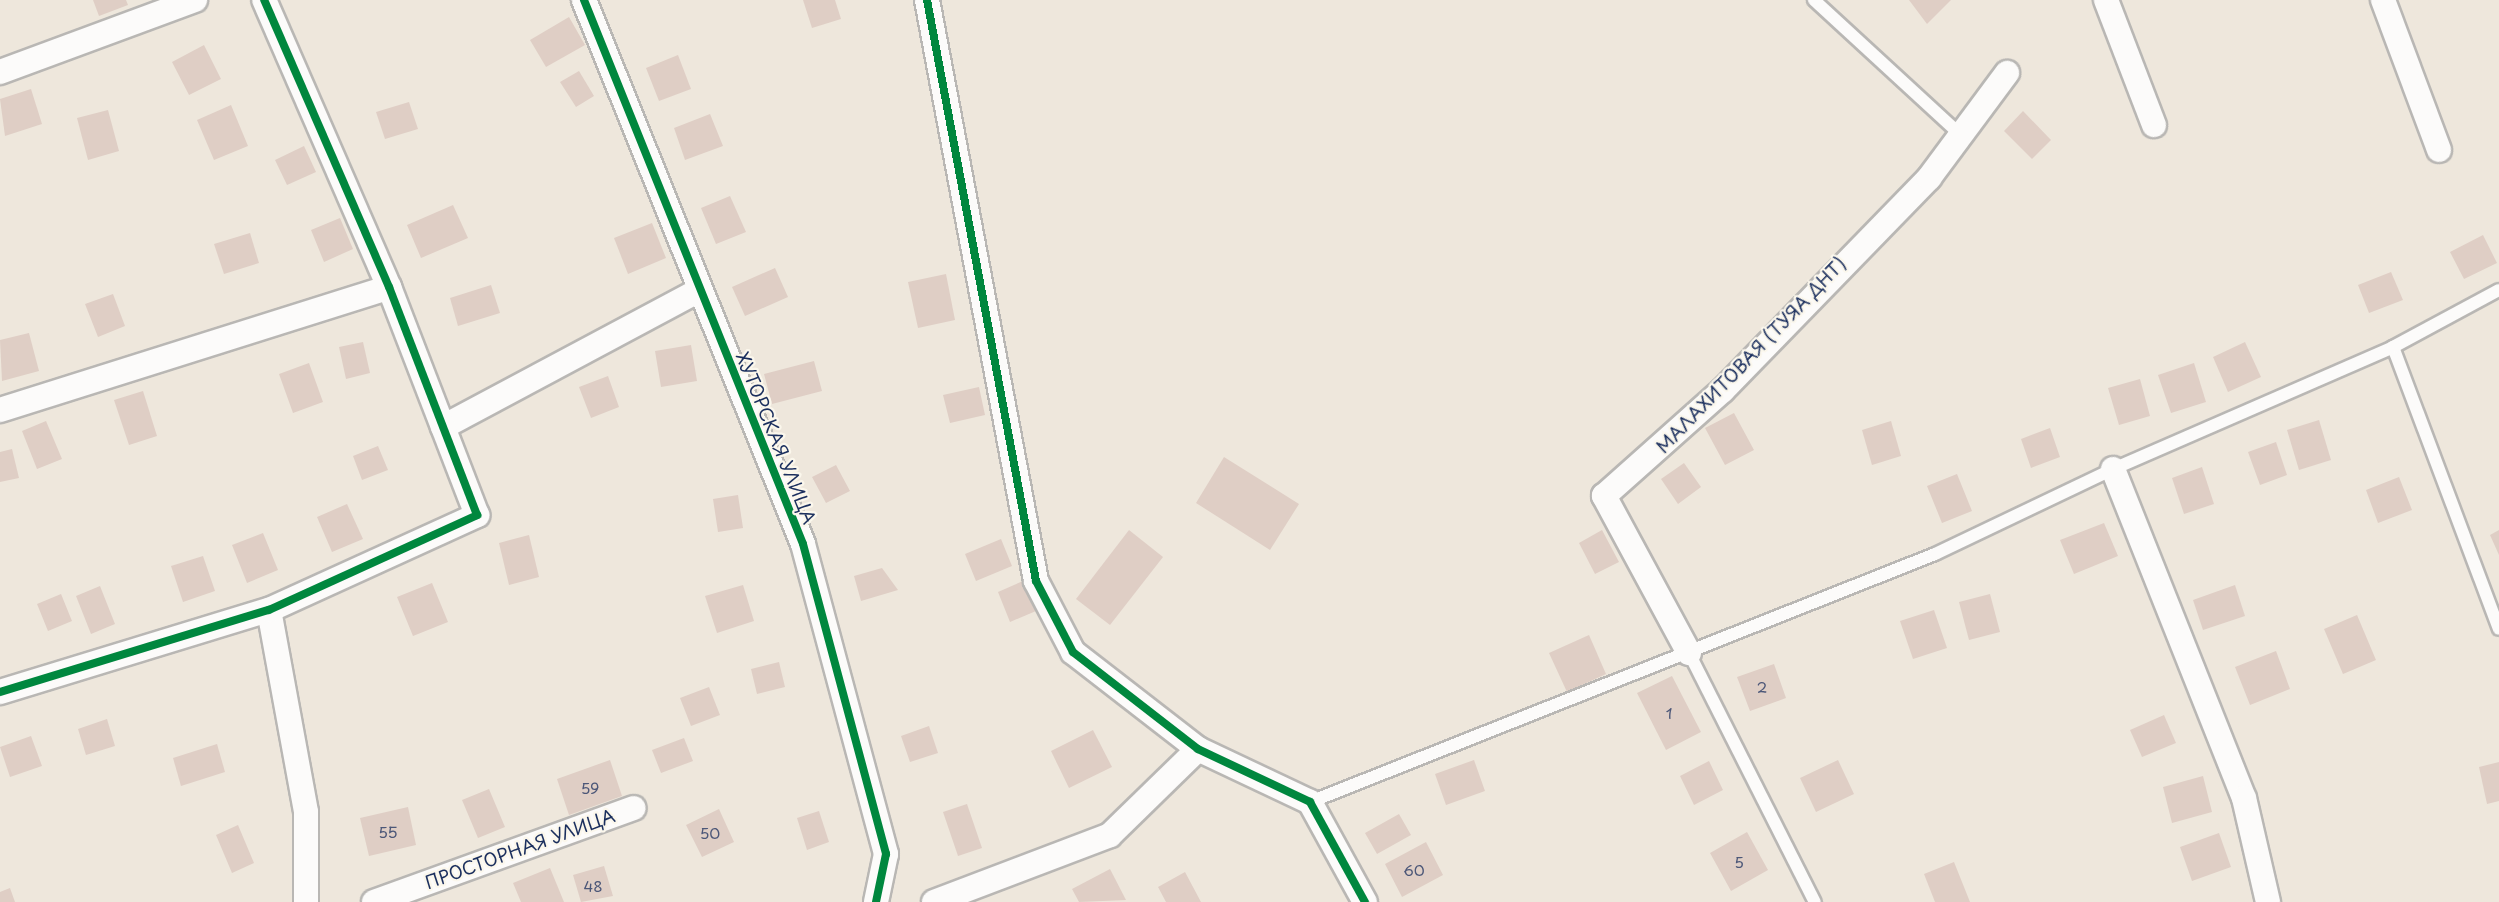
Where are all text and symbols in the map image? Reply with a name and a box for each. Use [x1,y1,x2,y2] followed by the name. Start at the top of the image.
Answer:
[1652,253,1850,457] street label: МАЛАХИТОВАЯ (ТУЯА ДНТ)
[732,349,820,527] street label: ХУТОРСКАЯ УЛИЦА
[1757,678,1767,696] house number: 2
[1666,704,1672,722] house number: 1
[581,779,599,797] house number: 59
[422,805,618,893] street label: ПРОСТОРНАЯ УЛИЦА
[378,823,398,841] house number: 55
[700,824,720,842] house number: 50
[1734,853,1744,871] house number: 5
[1403,861,1425,879] house number: 60
[583,877,603,895] house number: 48

